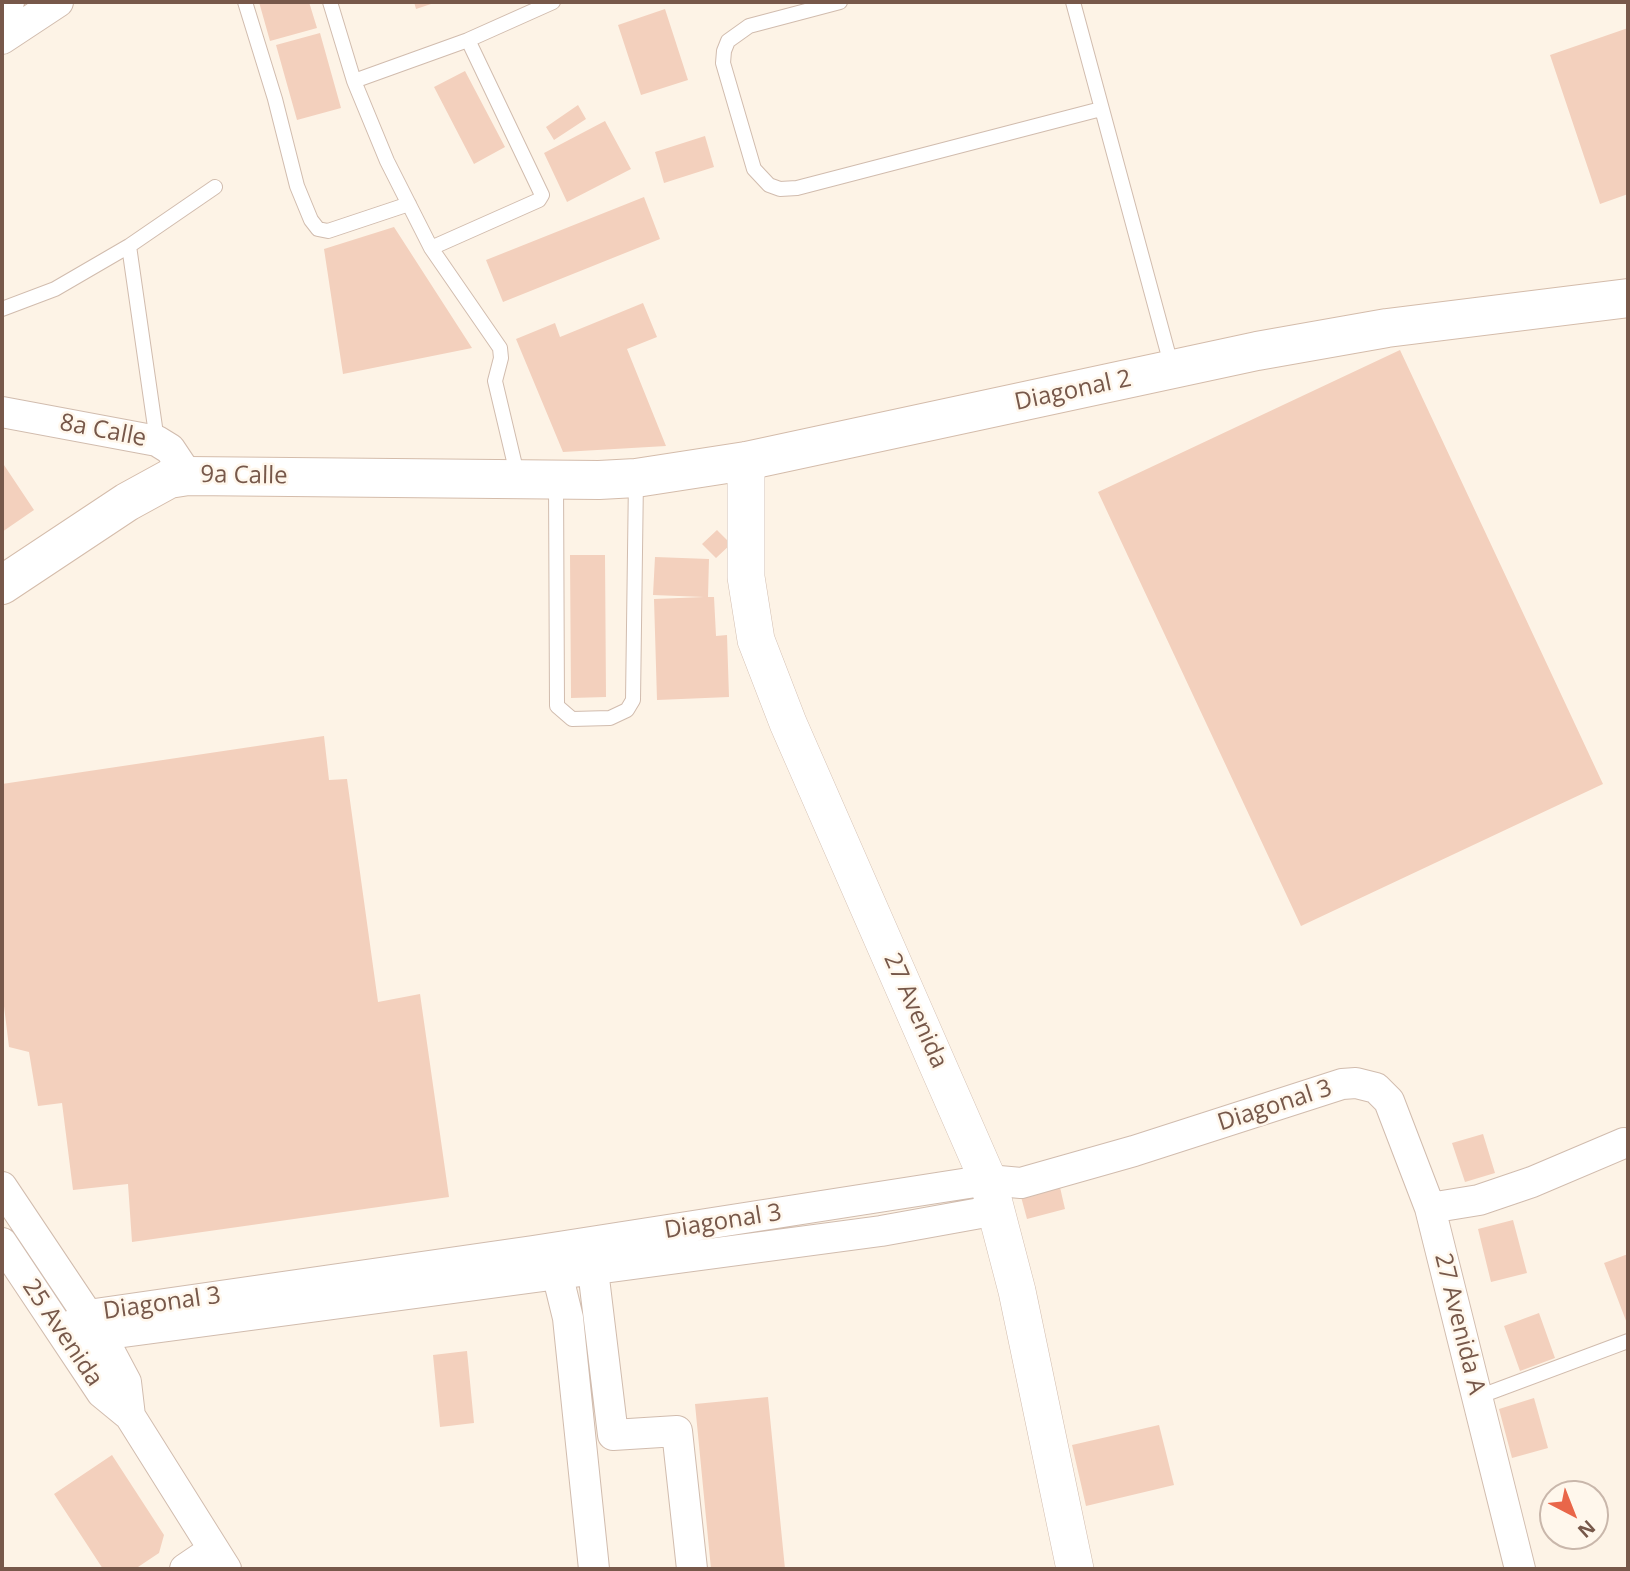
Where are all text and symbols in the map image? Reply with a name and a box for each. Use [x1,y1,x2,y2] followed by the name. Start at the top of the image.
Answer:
[1012,365,1134,417] street label: Diagonal 2
[57,409,149,453] street label: 8a Calle
[200,461,288,491] street label: 9a Calle
[877,949,953,1073] street label: 27 Avenida
[1214,1074,1336,1138] street label: Diagonal 3
[662,1199,784,1245] street label: Diagonal 3
[1428,1250,1490,1398] street label: 27 Avenida A
[16,1274,108,1392] street label: 25 Avenida
[101,1282,223,1326] street label: Diagonal 3
[1539,1480,1609,1550] north arrow
[1572,1514,1601,1544] text: N

